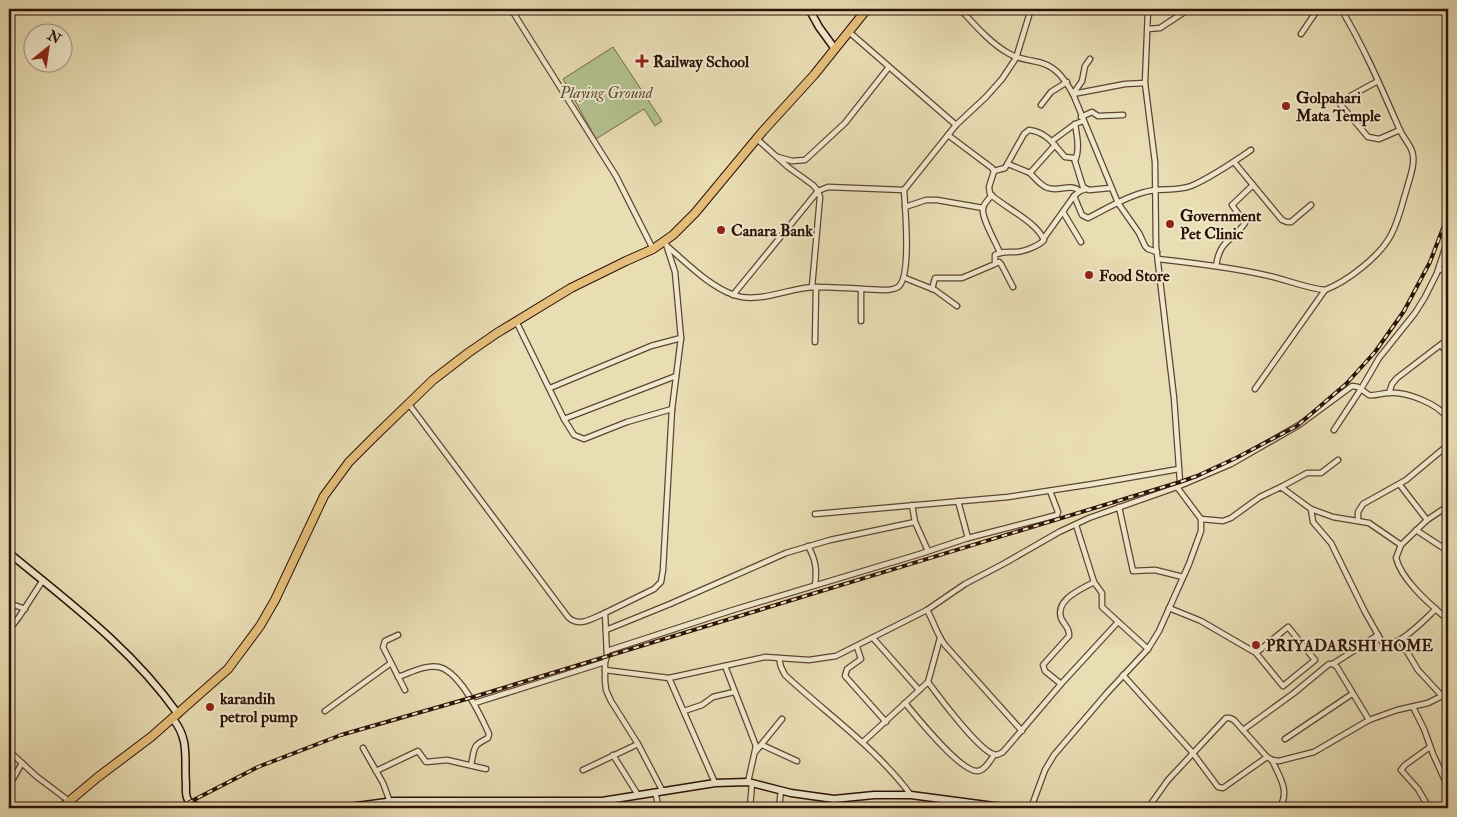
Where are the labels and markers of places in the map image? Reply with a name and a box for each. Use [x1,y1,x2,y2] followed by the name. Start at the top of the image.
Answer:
[653,52,750,73] place label: Railway School
[635,54,649,68] marker: Railway School
[1295,88,1381,127] place label: Golpahari Mata Temple
[1280,100,1292,112] marker: Golpahari Mata Temple
[1180,206,1262,244] place label: Government Pet Clinic
[1164,218,1176,230] marker: Government Pet Clinic
[731,221,813,241] place label: Canara Bank
[715,224,727,236] marker: Canara Bank
[1099,266,1170,286] place label: Food Store
[1083,269,1095,281] marker: Food Store
[1266,636,1434,656] place label: PRIYADARSHI HOME
[1250,639,1262,651] marker: PRIYADARSHI HOME
[219,689,298,728] place label: karandih petrol pump
[204,701,216,713] marker: karandih petrol pump

